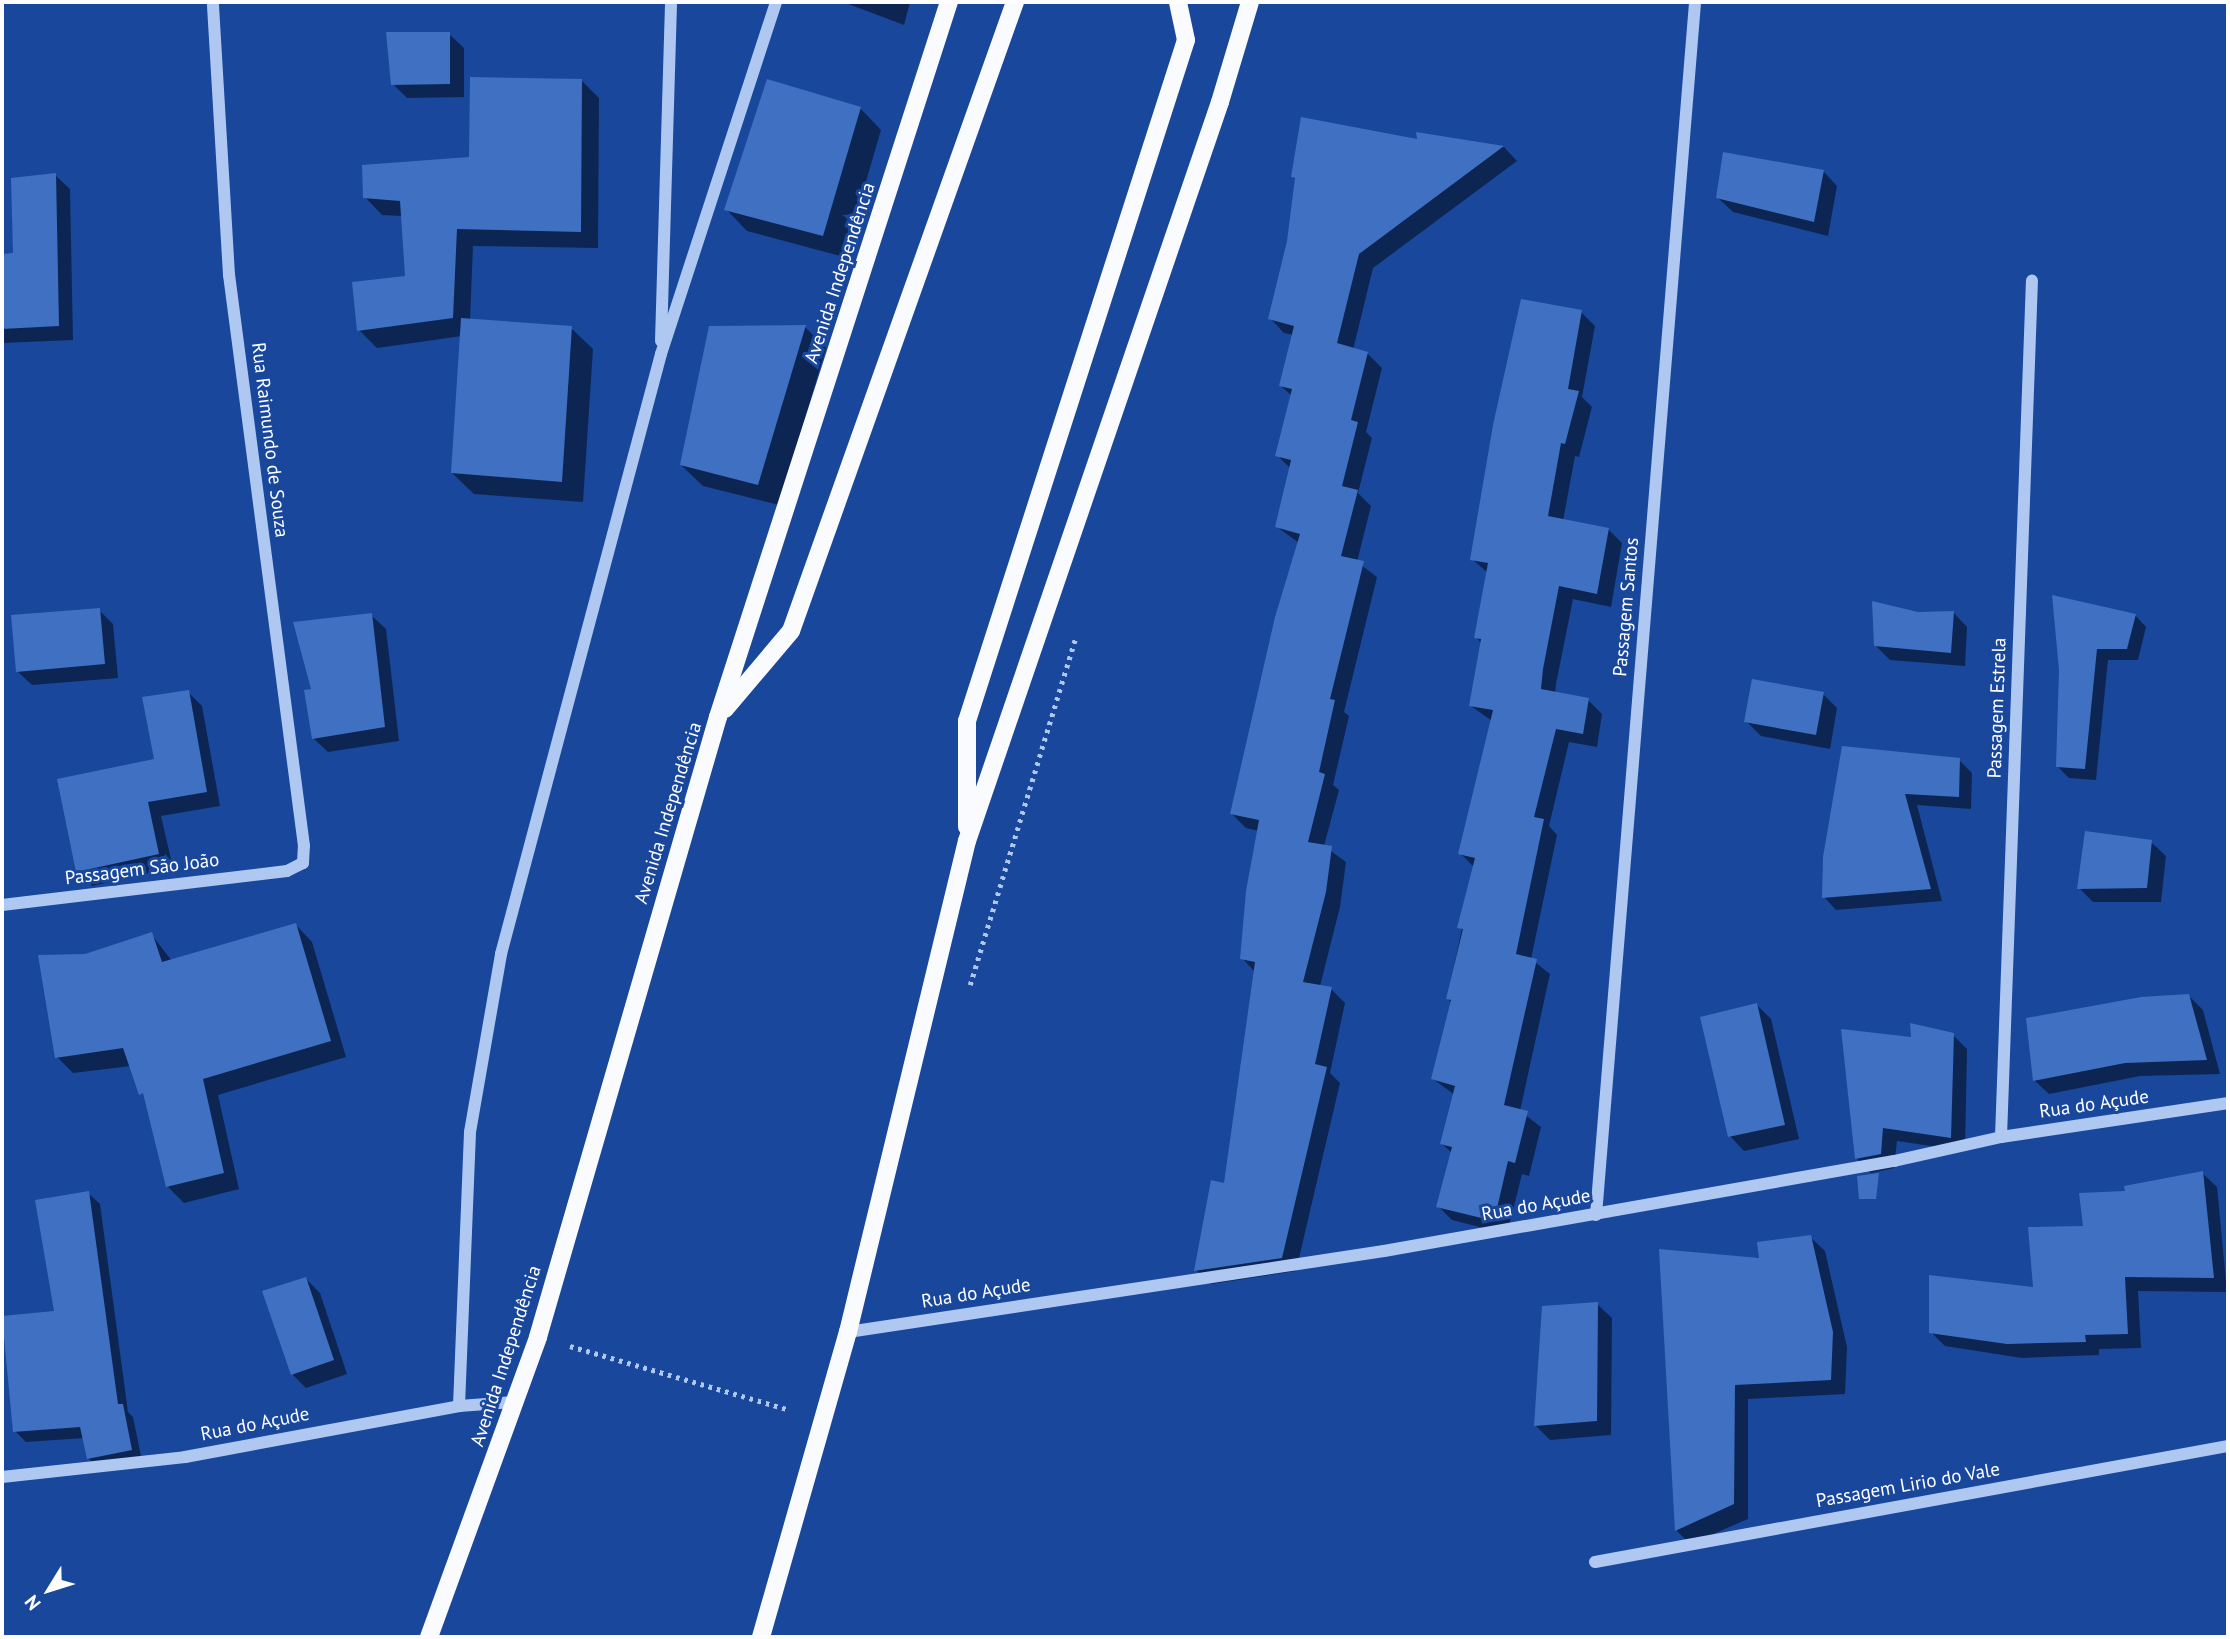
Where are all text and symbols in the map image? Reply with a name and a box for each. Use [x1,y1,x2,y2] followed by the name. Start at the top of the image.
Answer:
[800,180,880,366] street label: Avenida Independência
[247,341,293,539] street label: Rua Raimundo de Souza
[1609,537,1643,677] street label: Passagem Santos
[1983,637,2011,779] street label: Passagem Estrela
[630,719,706,907] street label: Avenida Independência
[64,848,220,890] street label: Passagem São João
[2038,1085,2150,1123] street label: Rua do Açude
[1479,1184,1593,1226] street label: Rua do Açude
[466,1263,546,1449] street label: Avenida Independência
[919,1273,1033,1313] street label: Rua do Açude
[198,1402,312,1446] street label: Rua do Açude
[1814,1458,2002,1512] street label: Passagem Lirio do Vale
[14,1555,84,1625] north arrow
[19,1591,46,1615] text: N

